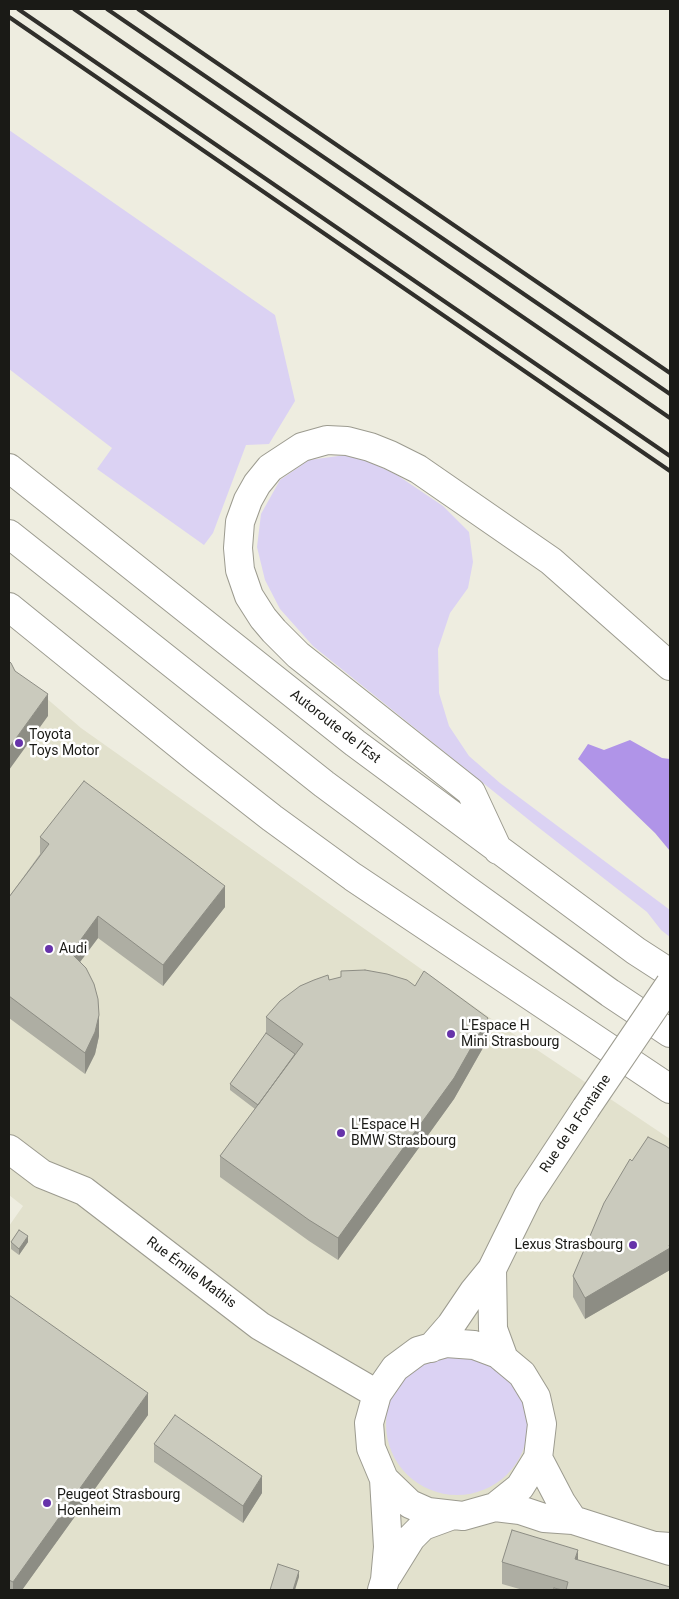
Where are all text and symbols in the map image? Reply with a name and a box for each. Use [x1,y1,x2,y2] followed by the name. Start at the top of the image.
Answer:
[287,687,383,767] street label: Autoroute de l’Est
[29,727,99,760] place label: Toyota Toys Motor
[13,737,25,749] marker: Toyota Toys Motor
[59,941,87,957] place label: Audi
[43,943,55,955] marker: Audi
[461,1018,559,1050] place label: L'Espace H Mini Strasbourg
[445,1028,457,1040] marker: L'Espace H Mini Strasbourg
[537,1072,615,1176] street label: Rue de la Fontaine
[351,1117,456,1150] place label: L'Espace H BMW Strasbourg
[335,1127,347,1139] marker: L'Espace H BMW Strasbourg
[143,1234,239,1312] street label: Rue Émile Mathis
[514,1237,623,1253] place label: Lexus Strasbourg
[627,1239,639,1251] marker: Lexus Strasbourg
[57,1487,180,1520] place label: Peugeot Strasbourg Hoenheim
[41,1497,53,1509] marker: Peugeot Strasbourg Hoenheim

